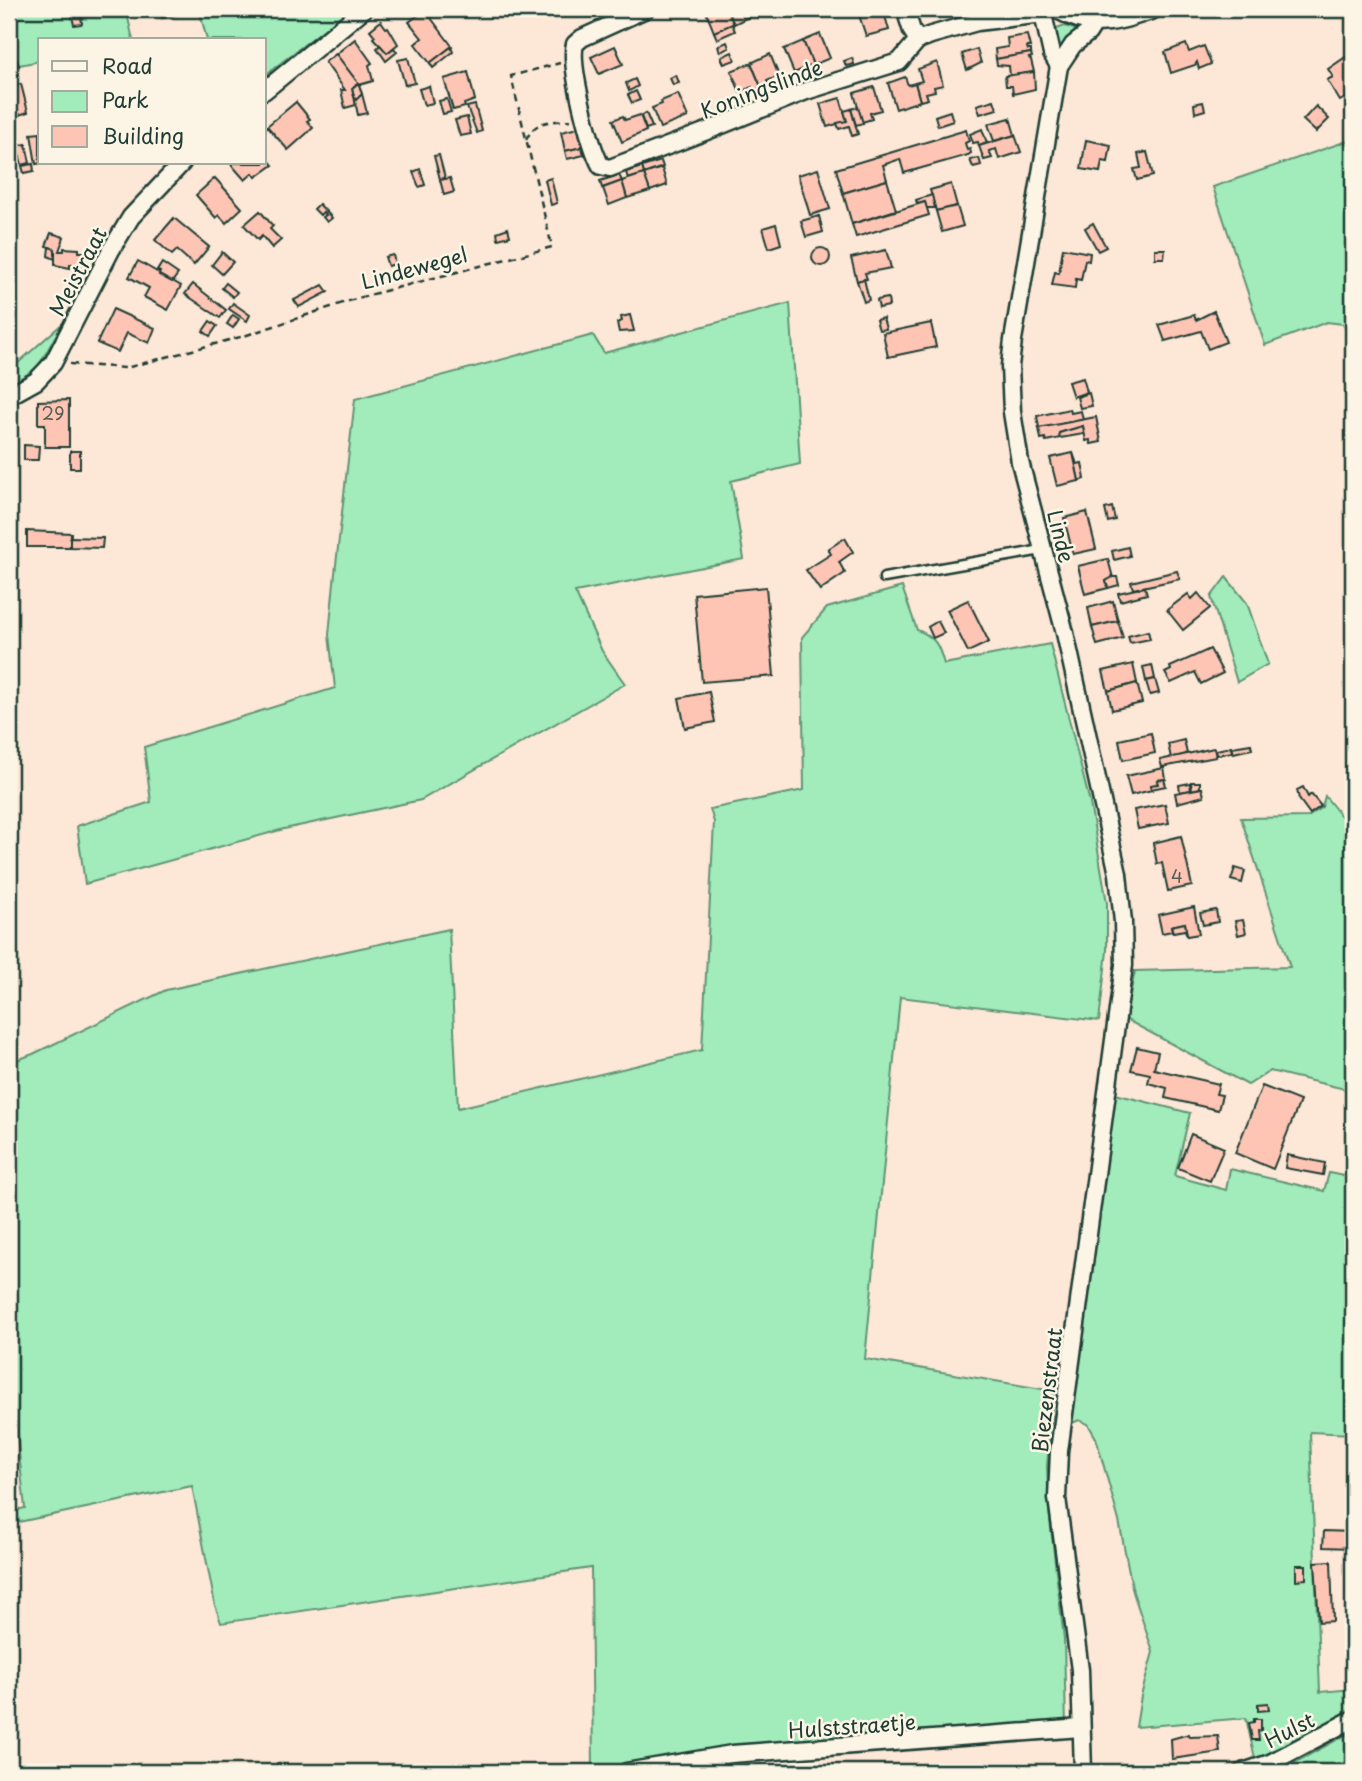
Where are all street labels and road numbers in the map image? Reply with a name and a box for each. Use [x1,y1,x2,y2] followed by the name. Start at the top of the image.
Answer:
[695,50,827,126] street label: Koningslinde
[40,220,114,322] street label: Meistraat
[357,237,471,297] street label: Lindewegel
[1040,506,1084,566] street label: Linde
[1022,1326,1070,1454] street label: Biezenstraat
[1258,1703,1320,1755] street label: Hulst
[787,1705,917,1745] street label: Hulststraetje

